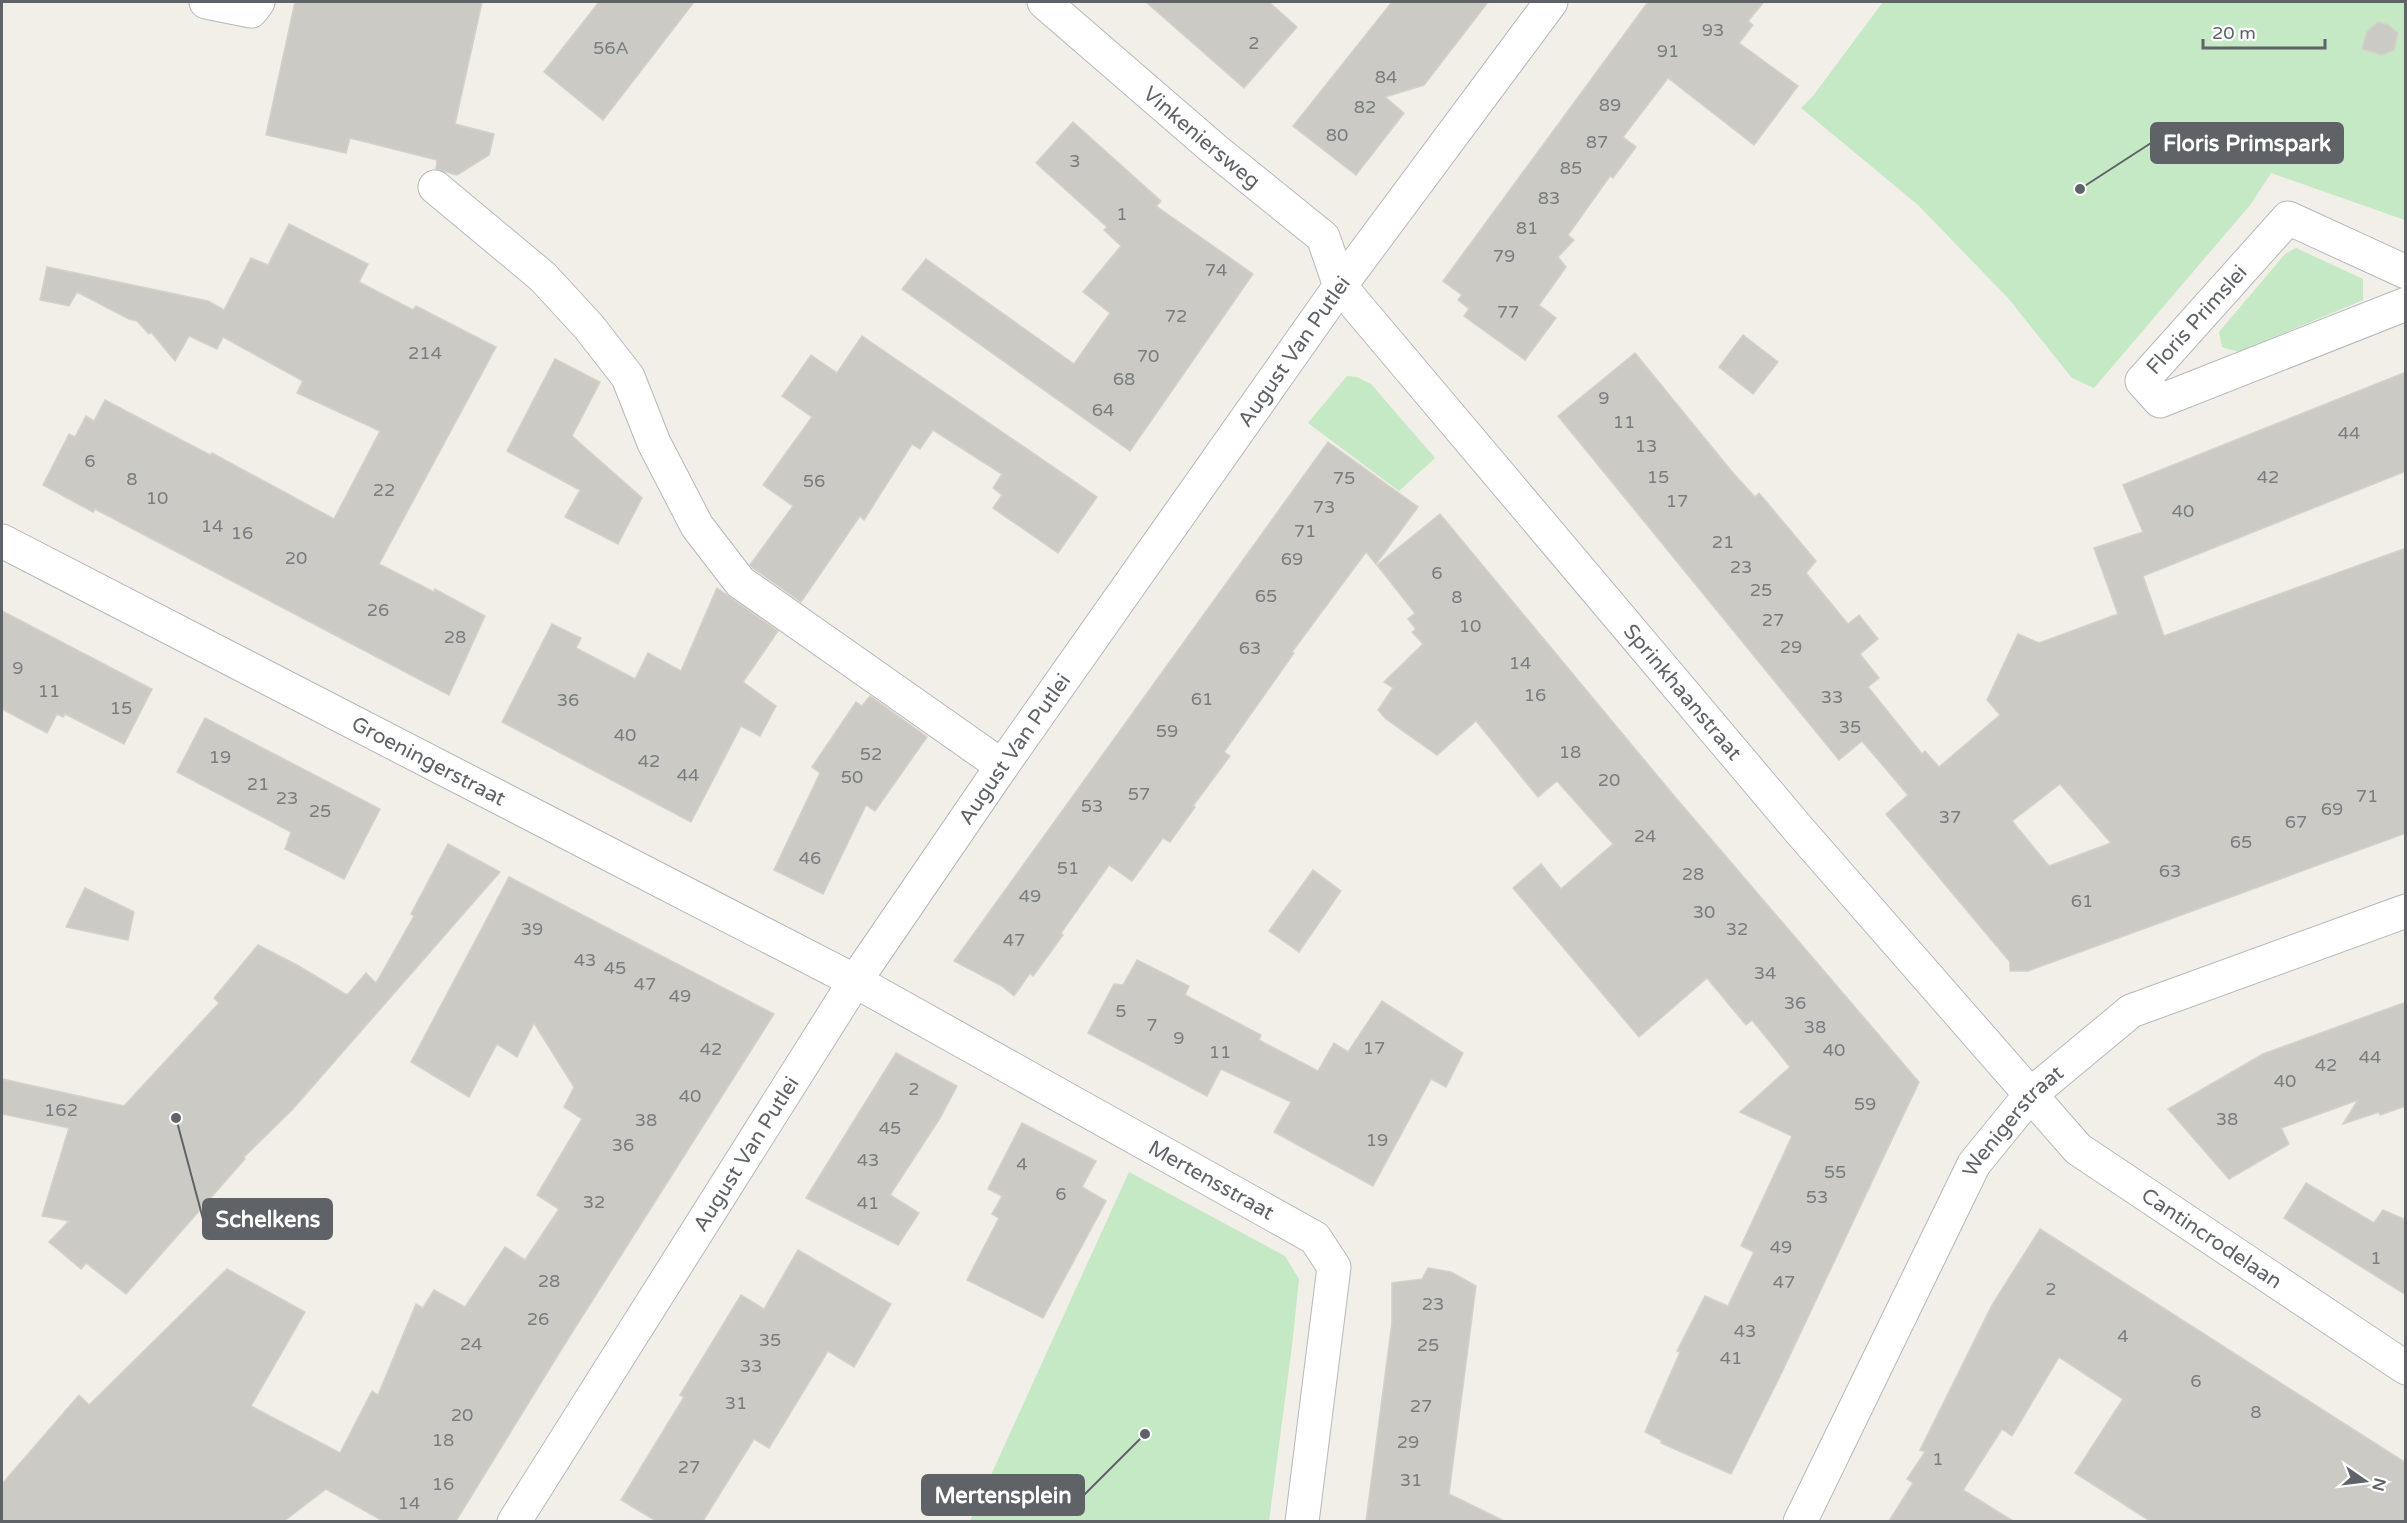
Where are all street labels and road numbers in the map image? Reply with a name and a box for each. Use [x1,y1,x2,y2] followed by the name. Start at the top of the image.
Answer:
[1138,81,1265,194] street label: Vinkeniersweg
[2141,260,2253,380] street label: Floris Primslei
[1232,271,1356,432] street label: August Van Putlei
[1618,619,1747,765] street label: Sprinkhaanstraat
[953,669,1076,829] street label: August Van Putlei
[347,711,510,811] street label: Groeningerstraat
[1957,1060,2068,1181] street label: Wenigerstraat
[688,1072,804,1236] street label: August Van Putlei
[1144,1135,1279,1225] street label: Mertensstraat
[2137,1182,2287,1294] street label: Cantincrodelaan

